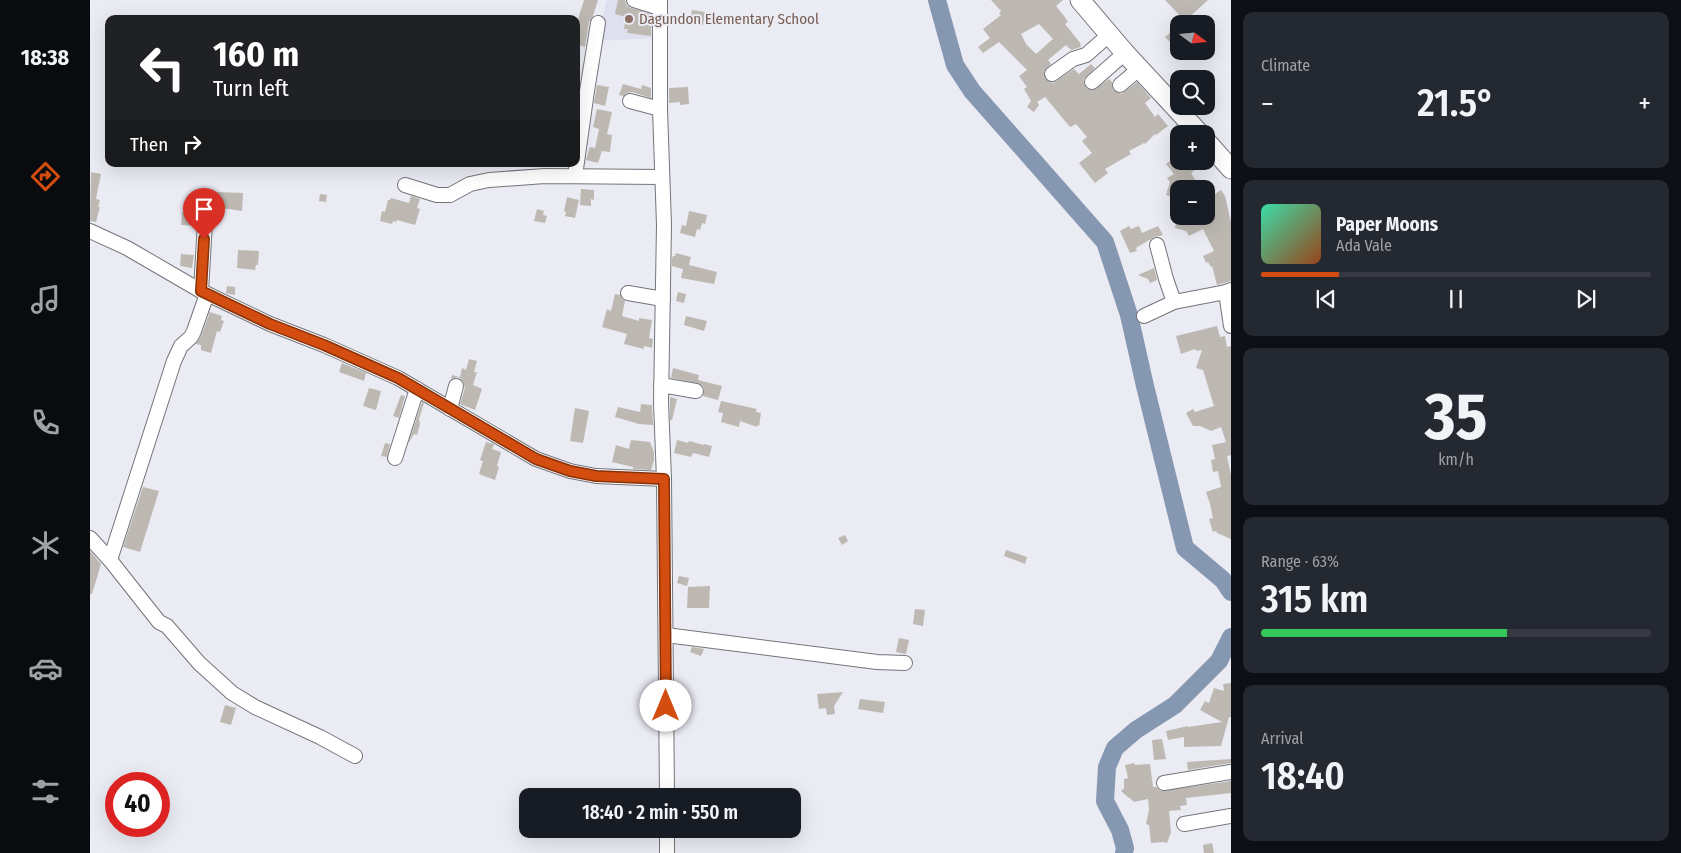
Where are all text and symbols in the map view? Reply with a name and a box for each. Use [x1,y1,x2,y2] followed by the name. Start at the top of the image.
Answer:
[639,10,819,28] place label: Dagundon Elementary School
[623,13,635,25] marker: Dagundon Elementary School
[1170,15,1215,60] north arrow
[1170,15,1215,225] map controls
[213,33,299,75] text: 160 m
[130,35,195,100] icon: left
[21,44,69,71] text: 18:38
[1261,56,1310,75] text: Climate
[1170,70,1215,115] button: search
[213,75,289,102] text: Turn left
[1417,80,1495,126] text: 21.5°
[1261,87,1274,120] text: −
[1638,87,1651,120] text: +
[1170,125,1215,170] button: +
[178,130,206,158] icon: right
[130,133,168,156] text: Then
[28,159,63,194] icon: directions
[1170,180,1215,225] button: −
[183,188,225,239] pin
[190,195,218,223] icon: arrive
[1336,213,1438,236] text: Paper Moons
[1336,236,1392,255] text: Ada Vale
[28,282,63,317] icon: music
[1312,285,1340,313] icon: previous
[1442,285,1470,313] icon: pause
[1572,285,1600,313] icon: next
[1425,378,1487,456] text: 35
[28,405,63,440] icon: phone
[1438,450,1474,469] text: km/h
[28,528,63,563] icon: climate
[1261,552,1339,571] text: Range · 63%
[1261,576,1368,622] text: 315 km
[28,651,63,686] icon: car
[639,679,691,731] position arrow
[1261,729,1303,748] text: Arrival
[1261,753,1345,799] text: 18:40
[105,772,170,837] speed limit sign: 40
[28,774,63,809] icon: filters
[582,801,738,824] text: 18:40 · 2 min · 550 m

